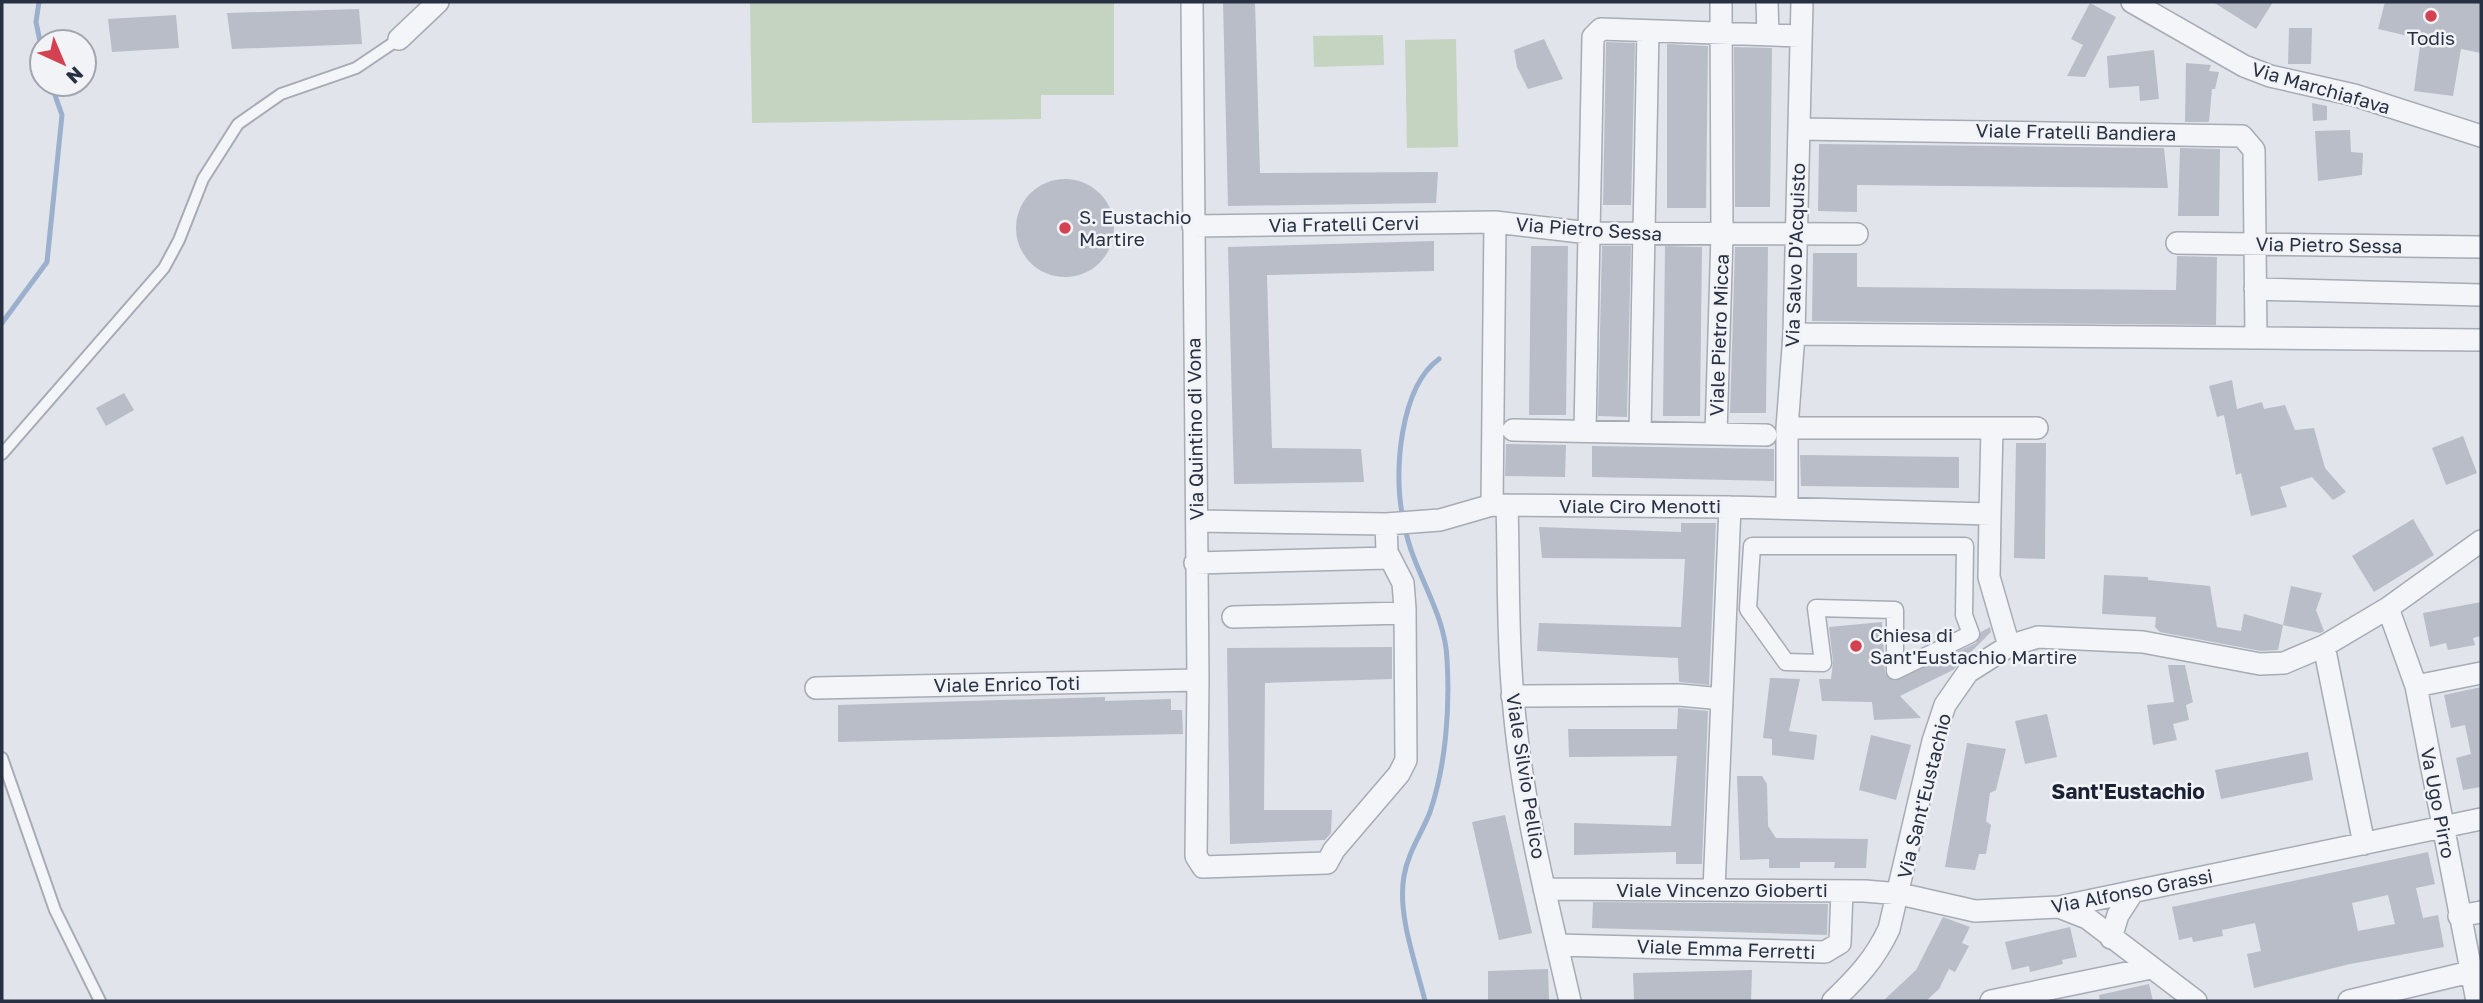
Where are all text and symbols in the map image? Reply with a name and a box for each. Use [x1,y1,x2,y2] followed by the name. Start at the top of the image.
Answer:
[2423,8,2439,24] marker: Todis
[2407,26,2455,49] place label: Todis
[28,28,98,98] north arrow
[2249,57,2393,118] street label: Via Marchiafava
[62,62,88,89] text: N
[1975,118,2177,145] street label: Viale Fratelli Bandiera
[1780,162,1809,348] street label: Via Salvo D'Acquisto
[1079,205,1191,250] place label: S. Eustachio Martire
[1268,211,1420,236] street label: Via Fratelli Cervi
[1515,212,1663,245] street label: Via Pietro Sessa
[1057,220,1073,236] marker: S. Eustachio Martire
[2255,232,2403,257] street label: Via Pietro Sessa
[1704,253,1733,417] street label: Viale Pietro Micca
[1181,337,1208,521] street label: Via Quintino di Vona
[1559,494,1721,517] street label: Viale Ciro Menotti
[1870,623,2077,668] place label: Chiesa di Sant'Eustachio Martire
[1848,638,1864,654] marker: Chiesa di Sant'Eustachio Martire
[933,671,1081,696] street label: Viale Enrico Toti
[1502,691,1551,860] street label: Viale Silvio Pellico
[1892,711,1955,881] street label: Via Sant'Eustachio
[2416,746,2460,860] street label: Va Ugo Pirro
[2051,778,2205,804] district label: Sant'Eustachio
[2049,864,2215,917] street label: Via Alfonso Grassi
[1616,878,1828,901] street label: Viale Vincenzo Gioberti
[1636,934,1816,963] street label: Viale Emma Ferretti

